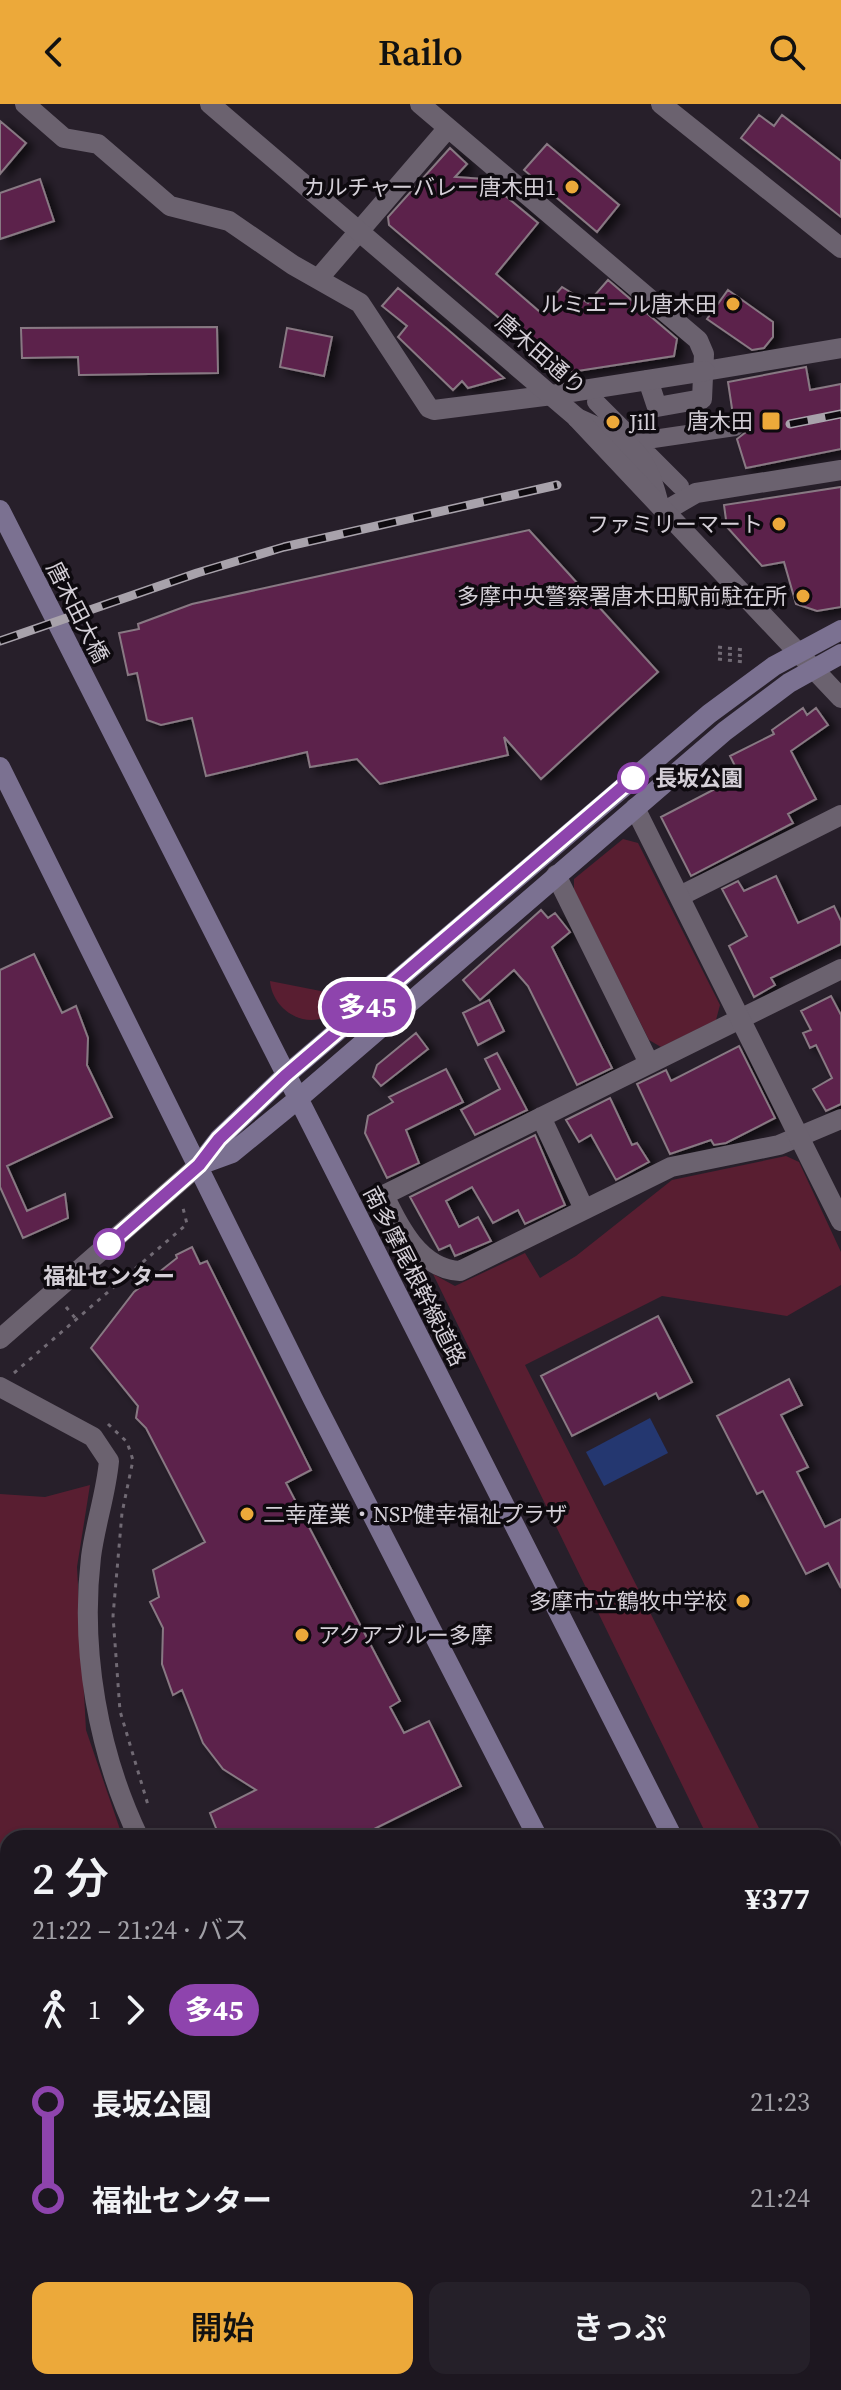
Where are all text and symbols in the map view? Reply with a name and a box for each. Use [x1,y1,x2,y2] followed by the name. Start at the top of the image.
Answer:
[378,28,463,77] text: Railo
[32,30,76,74] icon: back
[765,30,809,74] icon: search
[303,172,556,202] place label: カルチャーバレー唐木田1
[563,178,581,196] marker: カルチャーバレー唐木田1
[541,289,717,319] place label: ルミエール唐木田
[724,295,742,313] marker: ルミエール唐木田
[490,307,592,401] street label: 唐木田通り
[687,406,753,436] place label: 唐木田
[628,407,657,437] place label: Jill
[760,410,782,432] marker: 唐木田
[604,413,622,431] marker: Jill
[587,509,763,539] place label: ファミリーマート
[770,515,788,533] marker: ファミリーマート
[40,556,116,668] street label: 唐木田大橋
[457,581,787,611] place label: 多摩中央警察署唐木田駅前駐在所
[794,587,812,605] marker: 多摩中央警察署唐木田駅前駐在所
[618,763,648,793] marker: 長坂公園
[655,763,743,793] place label: 長坂公園
[321,981,413,1033] line badge: 多45
[338,988,396,1026] text: 多45
[357,1181,473,1371] street label: 南多摩尾根幹線道路
[94,1229,124,1259] marker: 福祉センター
[43,1261,175,1291] place label: 福祉センター
[263,1499,567,1529] place label: 二幸産業・NSP健幸福祉プラザ
[238,1505,256,1523] marker: 二幸産業・NSP健幸福祉プラザ
[529,1586,727,1616] place label: 多摩市立鶴牧中学校
[734,1592,752,1610] marker: 多摩市立鶴牧中学校
[318,1620,493,1650] place label: アクアブルー多摩
[293,1626,311,1644] marker: アクアブルー多摩
[32,1848,109,1909] text: 2 分
[745,1878,810,1919] text: ¥377
[32,1912,249,1948] text: 21:22 – 21:24 · バス
[32,1988,76,2032] icon: walk
[113,1988,157,2032] icon: forward
[185,1991,243,2029] text: 多45
[88,1992,101,2028] text: 1
[92,2084,212,2125] text: 長坂公園
[750,2084,810,2120] text: 21:23
[92,2180,272,2221] text: 福祉センター
[750,2180,810,2216] text: 21:24
[32,2282,413,2374] button: 開始
[429,2282,810,2374] button: きっぷ

